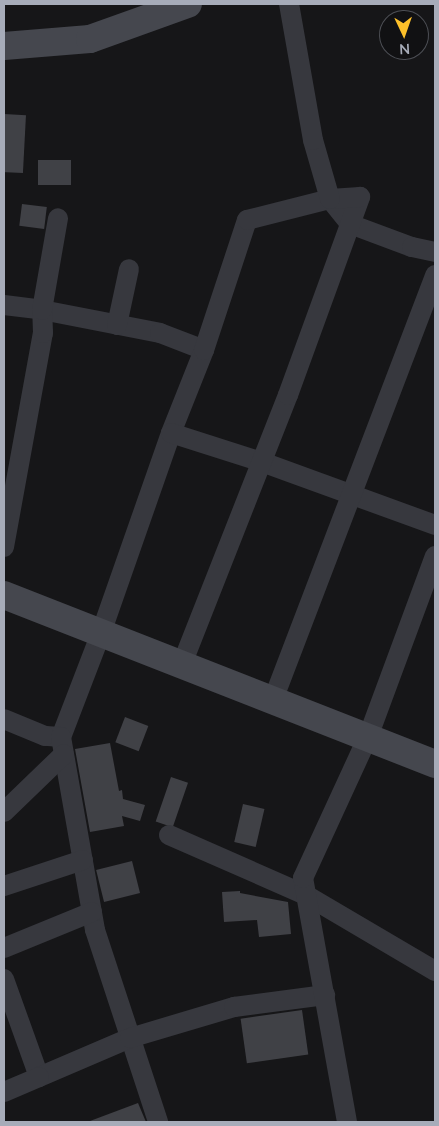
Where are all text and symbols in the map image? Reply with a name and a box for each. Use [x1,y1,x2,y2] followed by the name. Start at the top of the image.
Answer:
[379,10,429,60] north arrow
[399,41,411,58] text: N

